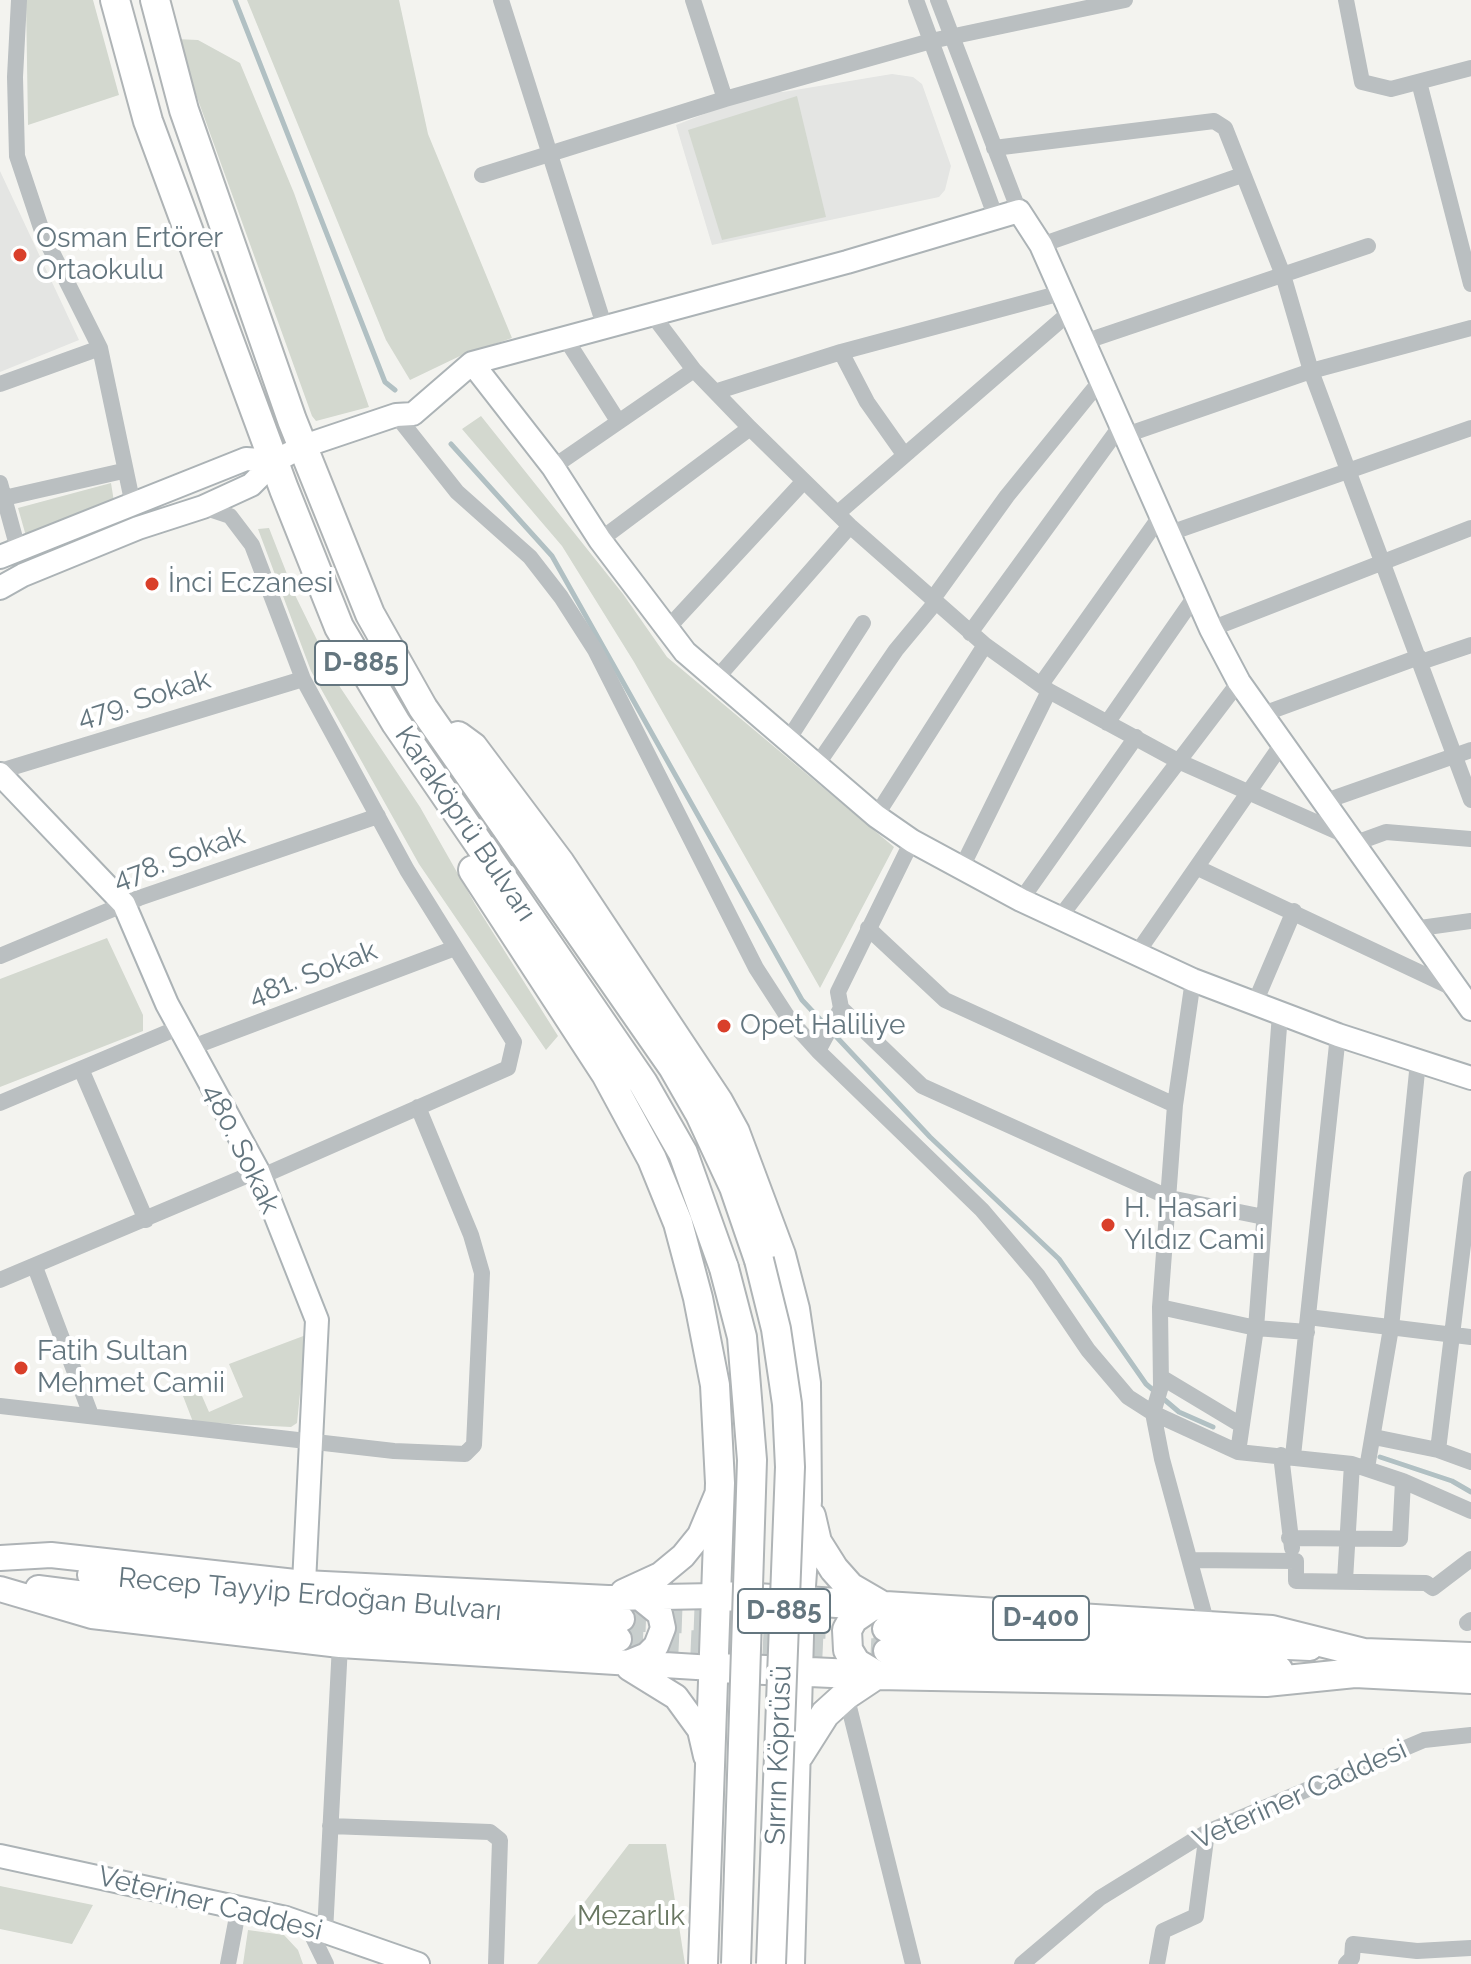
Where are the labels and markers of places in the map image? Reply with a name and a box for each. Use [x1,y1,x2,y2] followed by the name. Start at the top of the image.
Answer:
[36,222,223,288] place label: Osman Ertörer Ortaokulu
[11,246,29,264] marker: Osman Ertörer Ortaokulu
[168,567,333,601] place label: İnci Eczanesi
[143,575,161,593] marker: İnci Eczanesi
[740,1009,905,1043] place label: Opet Haliliye
[715,1017,733,1035] marker: Opet Haliliye
[1124,1192,1265,1258] place label: H. Hasari Yıldız Cami
[1099,1216,1117,1234] marker: H. Hasari Yıldız Cami
[37,1335,225,1401] place label: Fatih Sultan Mehmet Camii
[12,1359,30,1377] marker: Fatih Sultan Mehmet Camii

